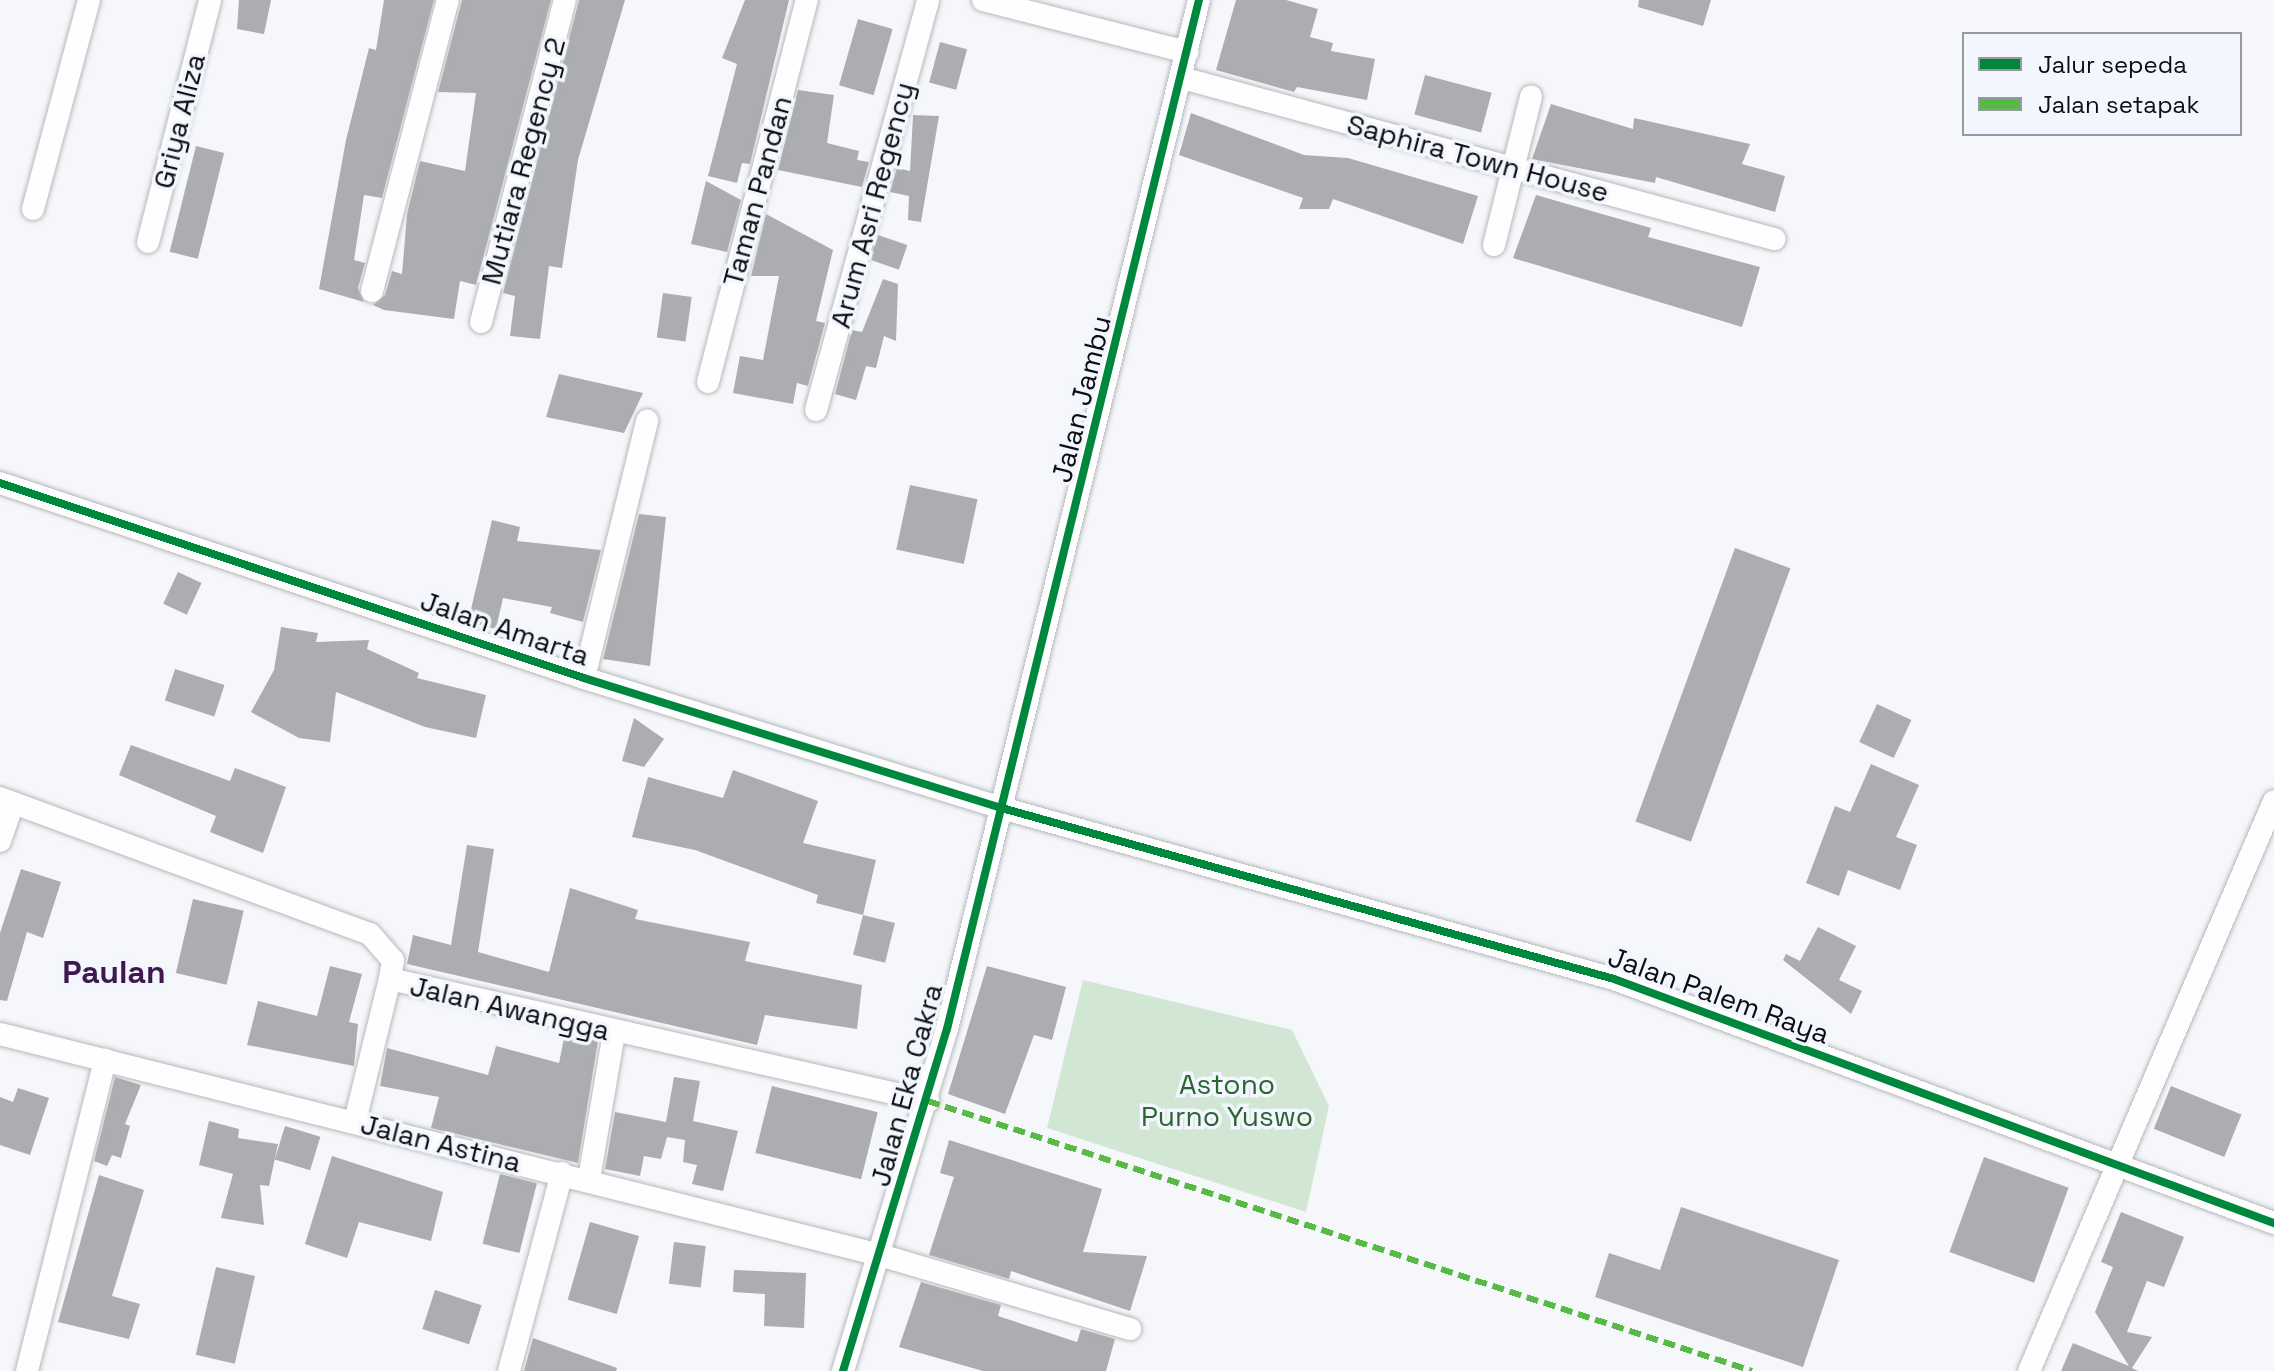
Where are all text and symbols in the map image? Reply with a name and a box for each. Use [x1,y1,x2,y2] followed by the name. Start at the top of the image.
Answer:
[1962,32,2242,136] legend
[474,34,572,288] street label: Mutiara Regency 2
[2038,49,2187,80] text: Jalur sepeda
[146,50,212,192] street label: Griya Aliza
[823,78,921,332] street label: Arum Asri Regency
[2038,89,2199,120] text: Jalan setapak
[715,92,799,290] street label: Taman Pandan
[1343,107,1613,209] street label: Saphira Town House
[1044,312,1118,486] street label: Jalan Jambu
[416,583,594,673] street label: Jalan Amarta
[1604,939,1834,1051] street label: Jalan Palem Raya
[62,953,166,991] district label: Paulan
[407,969,613,1047] street label: Jalan Awangga
[863,980,949,1190] street label: Jalan Eka Cakra
[1141,1067,1313,1133] park label: Astono Purno Yuswo
[357,1107,525,1179] street label: Jalan Astina

